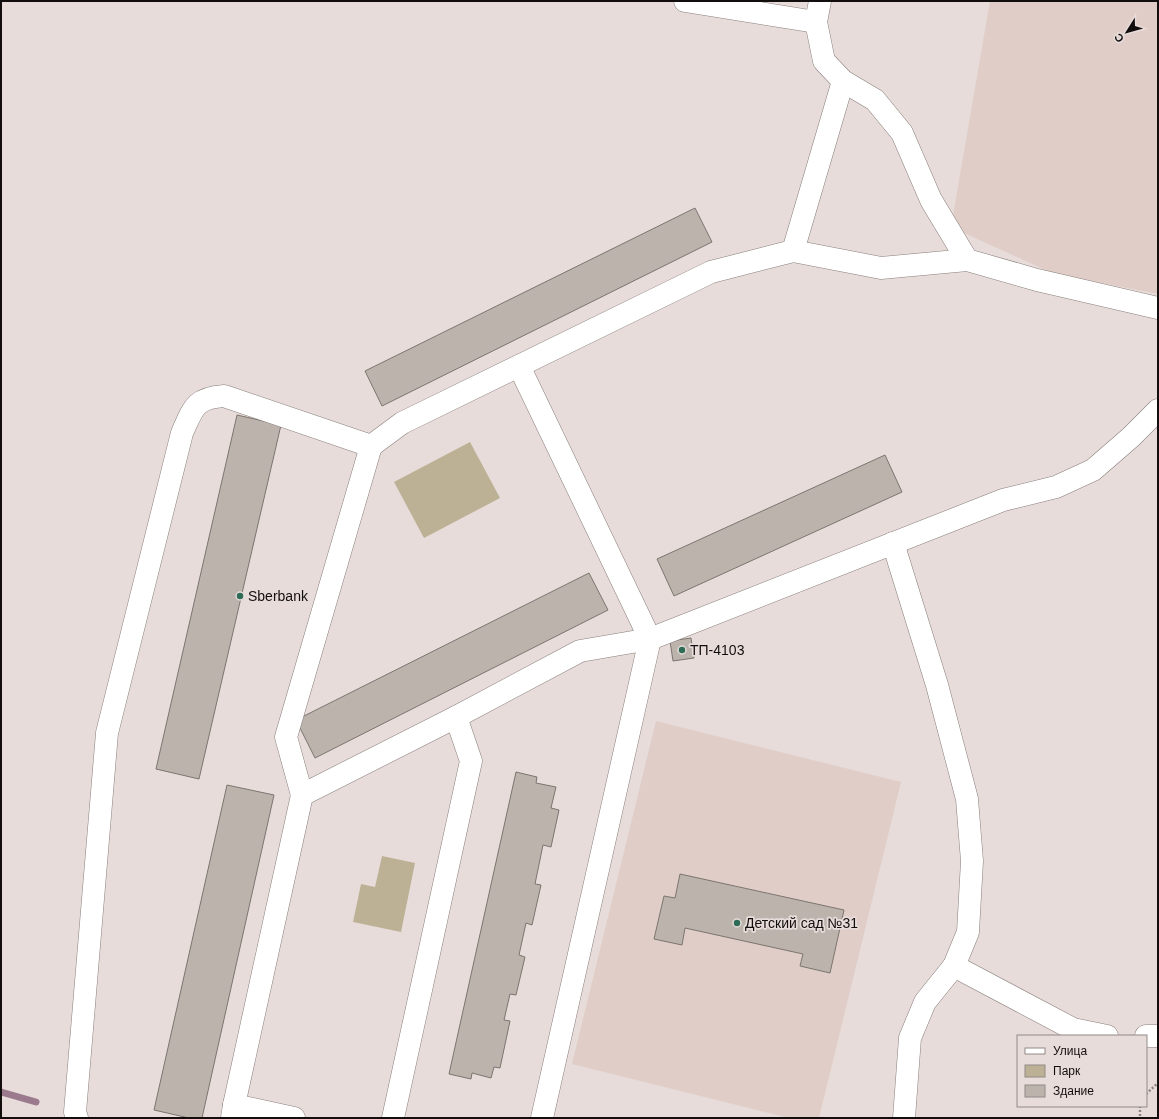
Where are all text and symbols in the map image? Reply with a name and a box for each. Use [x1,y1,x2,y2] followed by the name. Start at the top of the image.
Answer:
[1107,12,1147,52] north arrow
[1112,31,1126,45] text: С
[248,588,309,604] place label: Sberbank
[235,591,245,601] marker: Sberbank
[690,642,745,658] place label: ТП-4103
[677,645,687,655] marker: ТП-4103
[745,915,858,931] place label: Детский сад №31
[732,918,742,928] marker: Детский сад №31
[1017,1035,1147,1107] legend
[1053,1044,1087,1058] text: Улица
[1053,1064,1081,1078] text: Парк
[1053,1084,1094,1098] text: Здание

